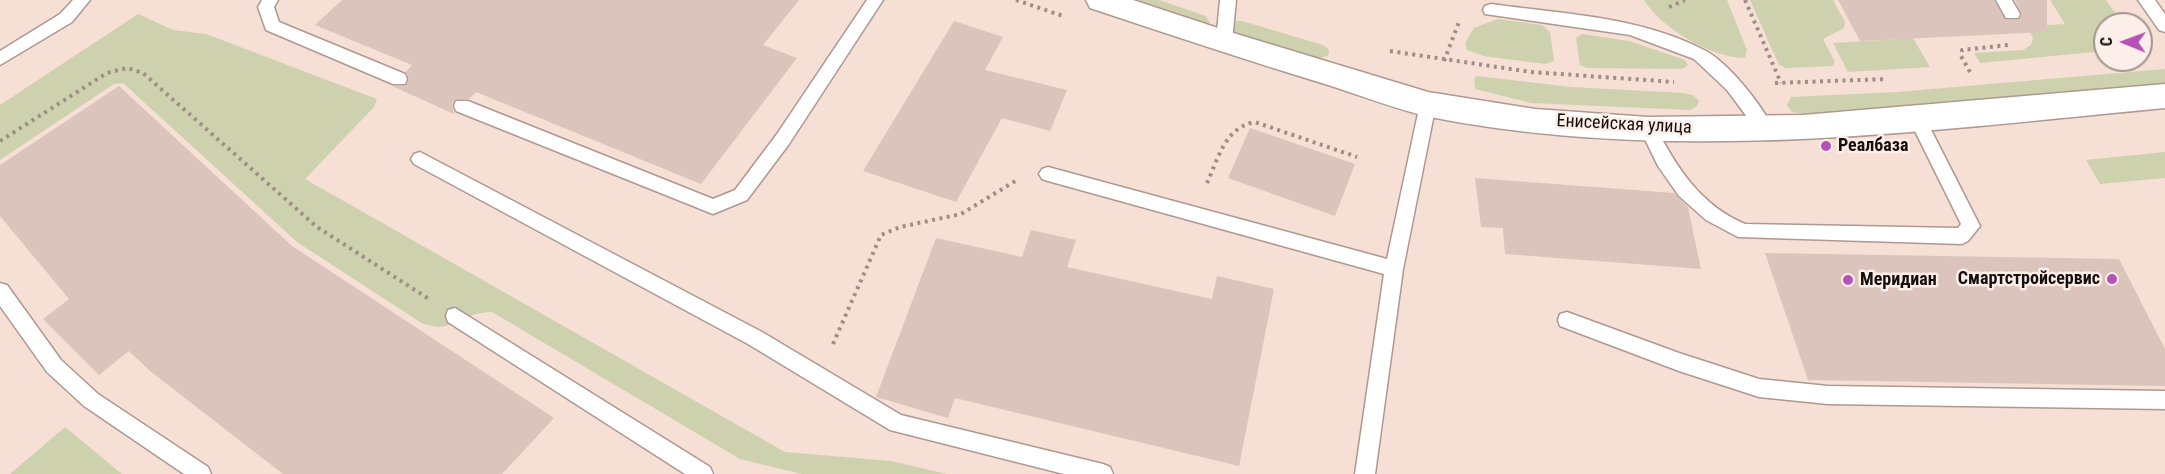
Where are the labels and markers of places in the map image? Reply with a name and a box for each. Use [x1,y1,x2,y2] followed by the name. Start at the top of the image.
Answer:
[1838,135,1908,157] place label: Реалбаза
[1819,139,1833,153] marker: Реалбаза
[1958,268,2100,290] place label: Смартстройсервис
[1860,269,1937,291] place label: Меридиан
[2105,272,2119,286] marker: Смартстройсервис
[1841,273,1855,287] marker: Меридиан

